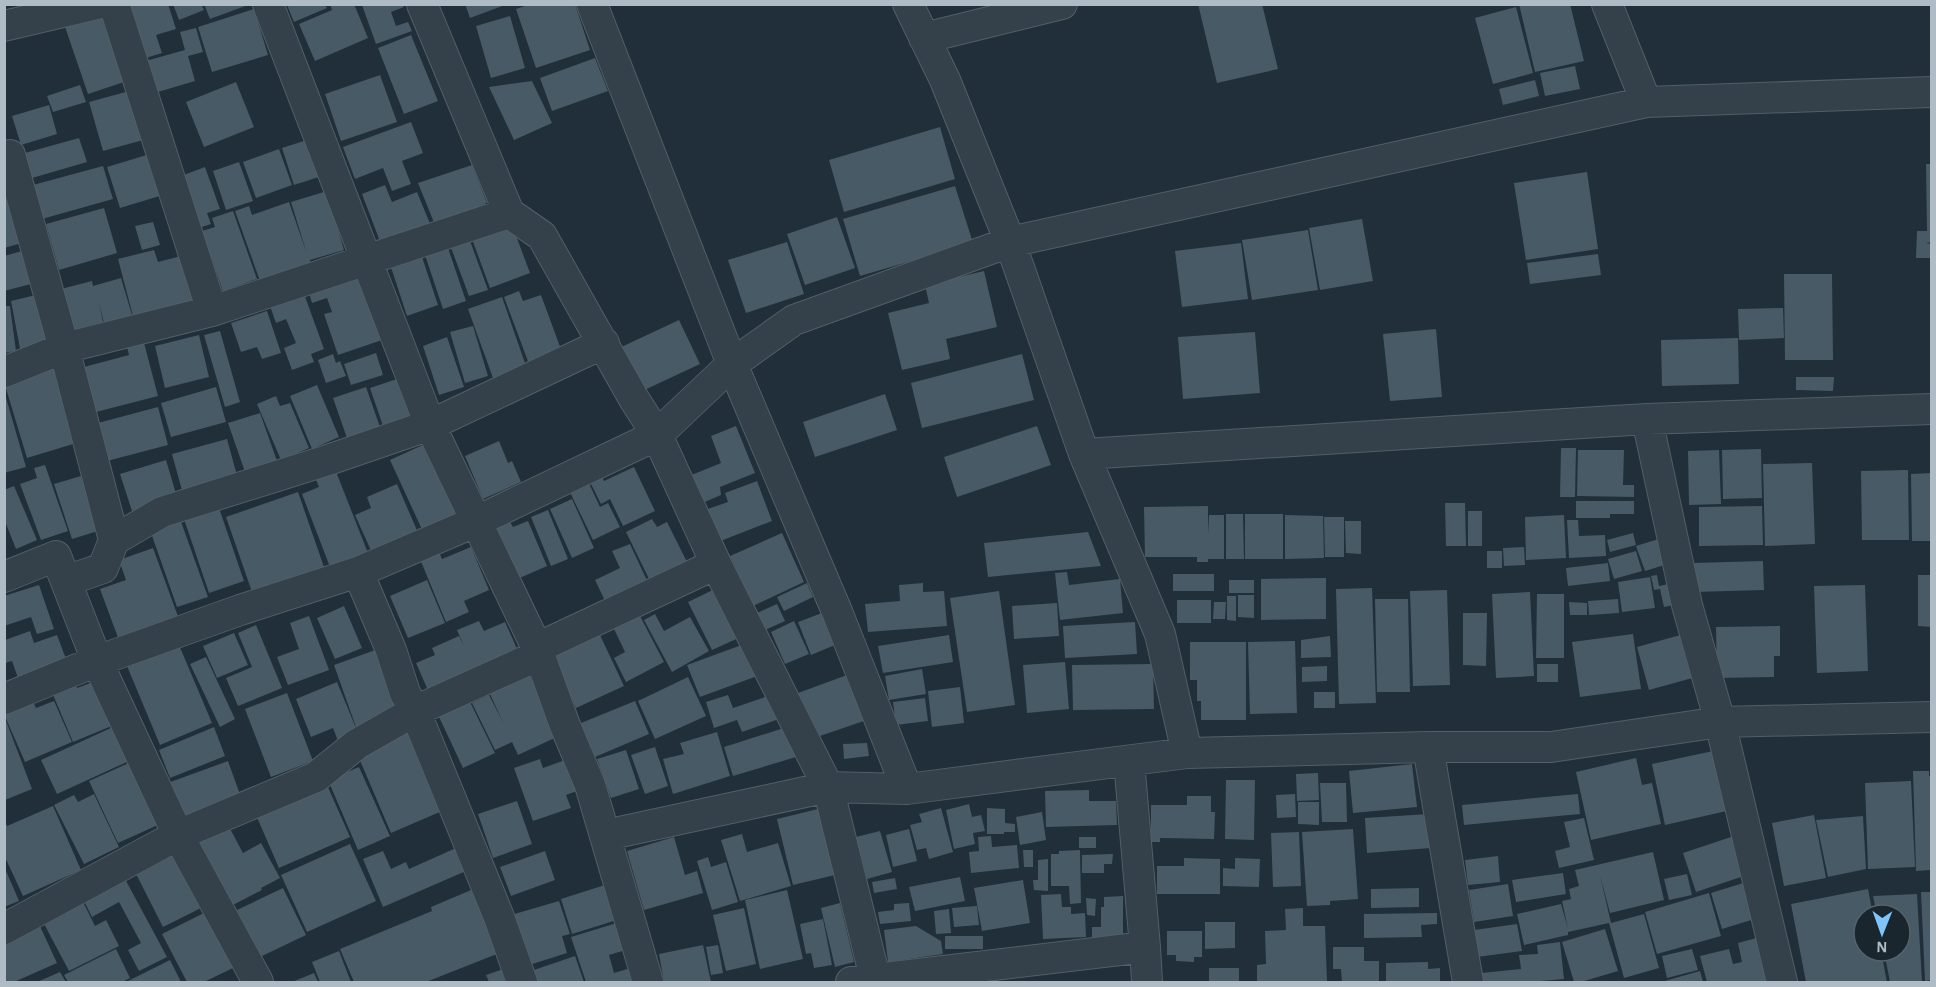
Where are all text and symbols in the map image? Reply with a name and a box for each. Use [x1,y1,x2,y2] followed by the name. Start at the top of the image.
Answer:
[1852,903,1912,963] north arrow
[1876,939,1887,955] text: N

